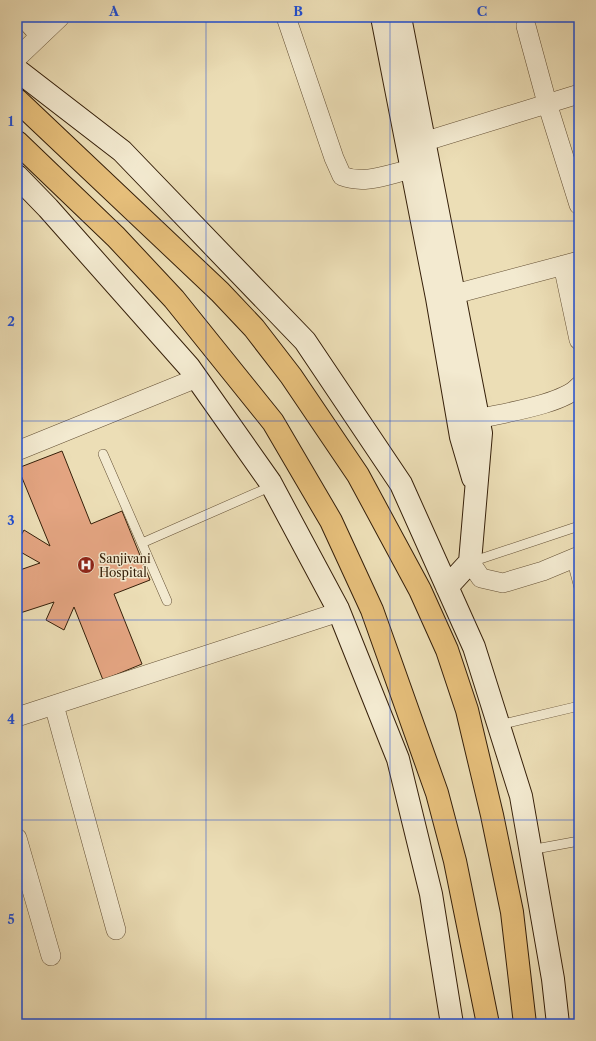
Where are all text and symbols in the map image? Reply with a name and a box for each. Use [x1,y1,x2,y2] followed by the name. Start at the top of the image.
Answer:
[108,3,120,19] text: A
[293,3,303,19] text: B
[477,3,487,19] text: C
[8,113,14,129] text: 1
[7,313,15,329] text: 2
[7,512,15,528] text: 3
[99,551,151,580] place label: Sanjivani Hospital
[76,555,96,575] hospital icon: Sanjivani Hospital
[7,711,15,727] text: 4
[7,911,15,927] text: 5

